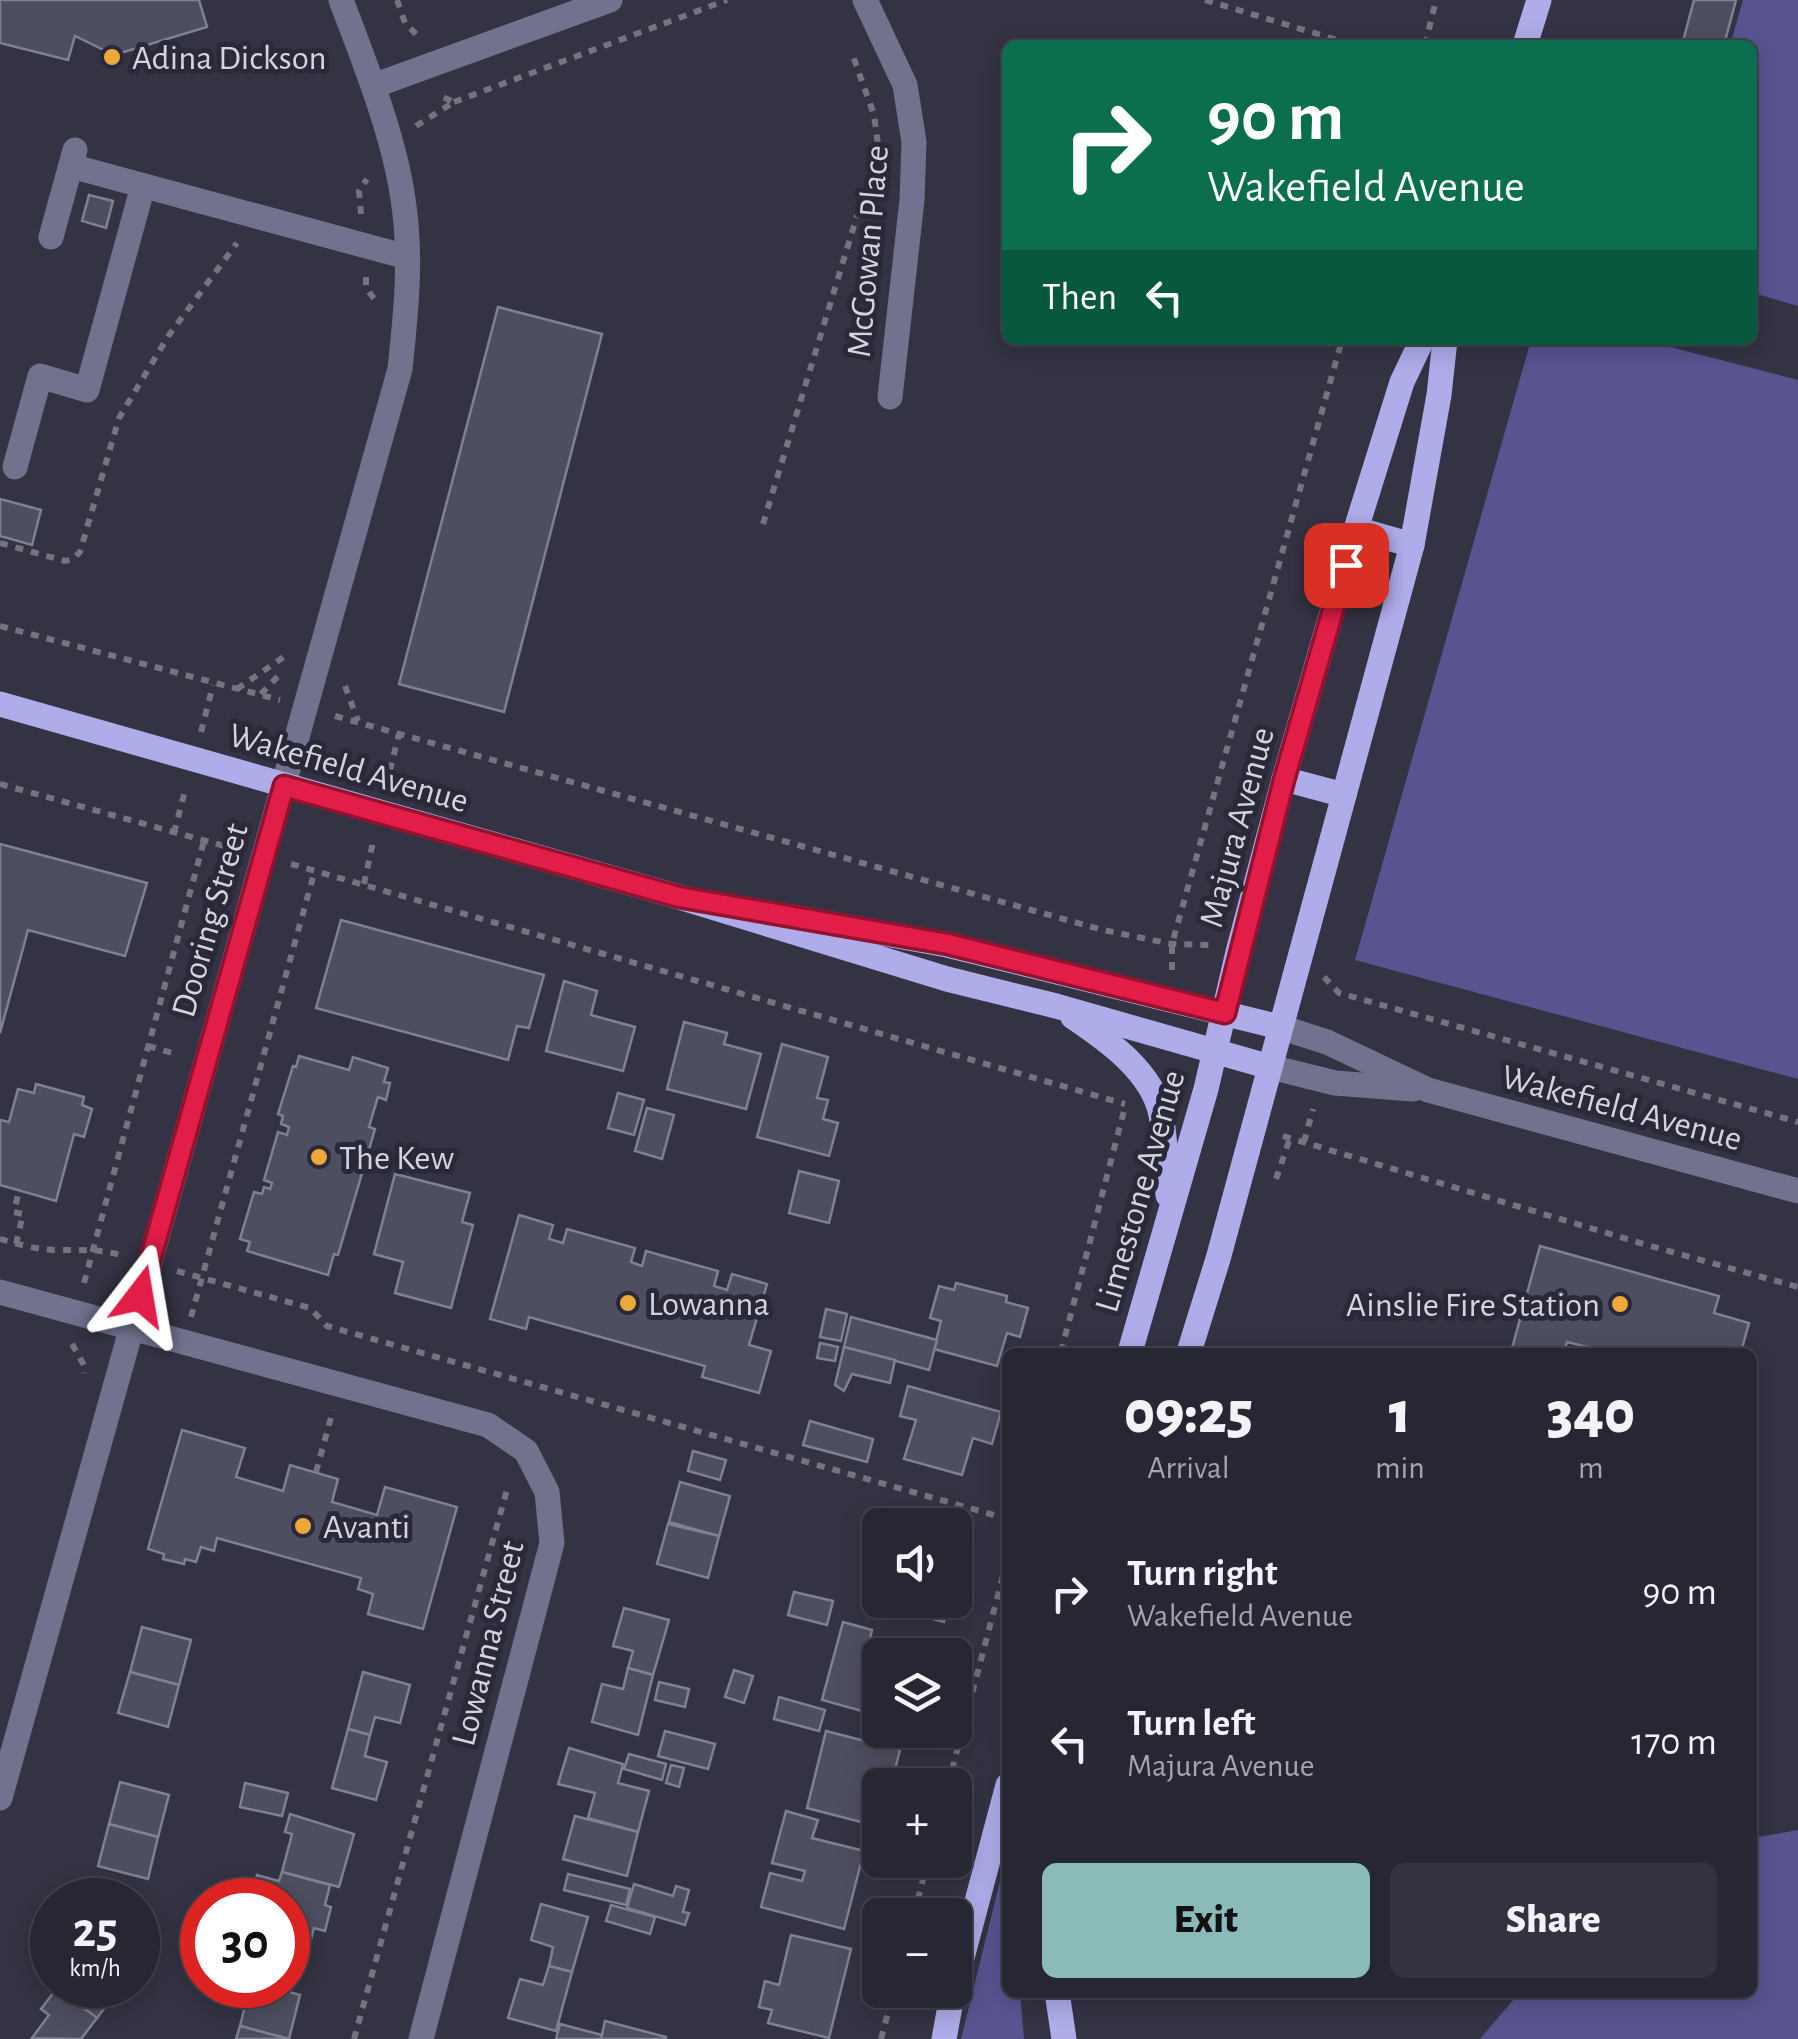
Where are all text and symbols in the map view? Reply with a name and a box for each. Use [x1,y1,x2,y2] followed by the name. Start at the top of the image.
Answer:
[132,41,327,76] place label: Adina Dickson
[101,46,123,68] marker: Adina Dickson
[1042,80,1172,210] icon: right
[1207,83,1344,153] text: 90 m
[842,144,895,359] street label: McGowan Place
[1207,165,1525,210] text: Wakefield Avenue
[1137,270,1192,325] icon: left
[1042,279,1117,317] text: Then
[1304,523,1389,608] pin
[1319,538,1374,593] icon: arrive
[225,718,472,819] street label: Wakefield Avenue
[1194,724,1281,931] street label: Majura Avenue
[166,820,255,1021] street label: Dooring Street
[1498,1060,1746,1157] street label: Wakefield Avenue
[1089,1067,1192,1316] street label: Limestone Avenue
[339,1141,454,1176] place label: The Kew
[308,1146,330,1168] marker: The Kew
[88,1244,192,1348] position arrow
[648,1287,770,1322] place label: Lowanna
[1346,1288,1600,1323] place label: Ainslie Fire Station
[617,1292,639,1314] marker: Lowanna
[1609,1293,1631,1315] marker: Ainslie Fire Station
[1124,1384,1253,1444] text: 09:25
[1389,1384,1411,1444] text: 1
[1547,1384,1635,1444] text: 340
[1147,1452,1230,1484] text: Arrival
[1375,1452,1425,1484] text: min
[1578,1452,1604,1484] text: m
[862,1508,972,2008] map controls
[862,1508,972,1618] button: sound
[323,1510,410,1545] place label: Avanti
[292,1515,314,1537] marker: Avanti
[446,1537,531,1749] street label: Lowanna Street
[1127,1555,1277,1593] text: Turn right
[1042,1566,1097,1621] icon: right
[1642,1574,1717,1612] text: 90 m
[1127,1600,1353,1632] text: Wakefield Avenue
[862,1638,972,1748] button: layers
[1127,1705,1255,1743] text: Turn left
[1042,1716,1097,1771] icon: left
[1631,1724,1717,1762] text: 170 m
[1127,1750,1315,1782] text: Majura Avenue
[862,1768,972,1878] button: +
[1042,1863,1370,1978] button: Exit
[1390,1863,1717,1978] button: Share
[180,1878,310,2008] speed limit sign: 30
[862,1898,972,2008] button: −
[72,1906,118,1956] text: 25
[69,1956,121,1981] text: km/h

